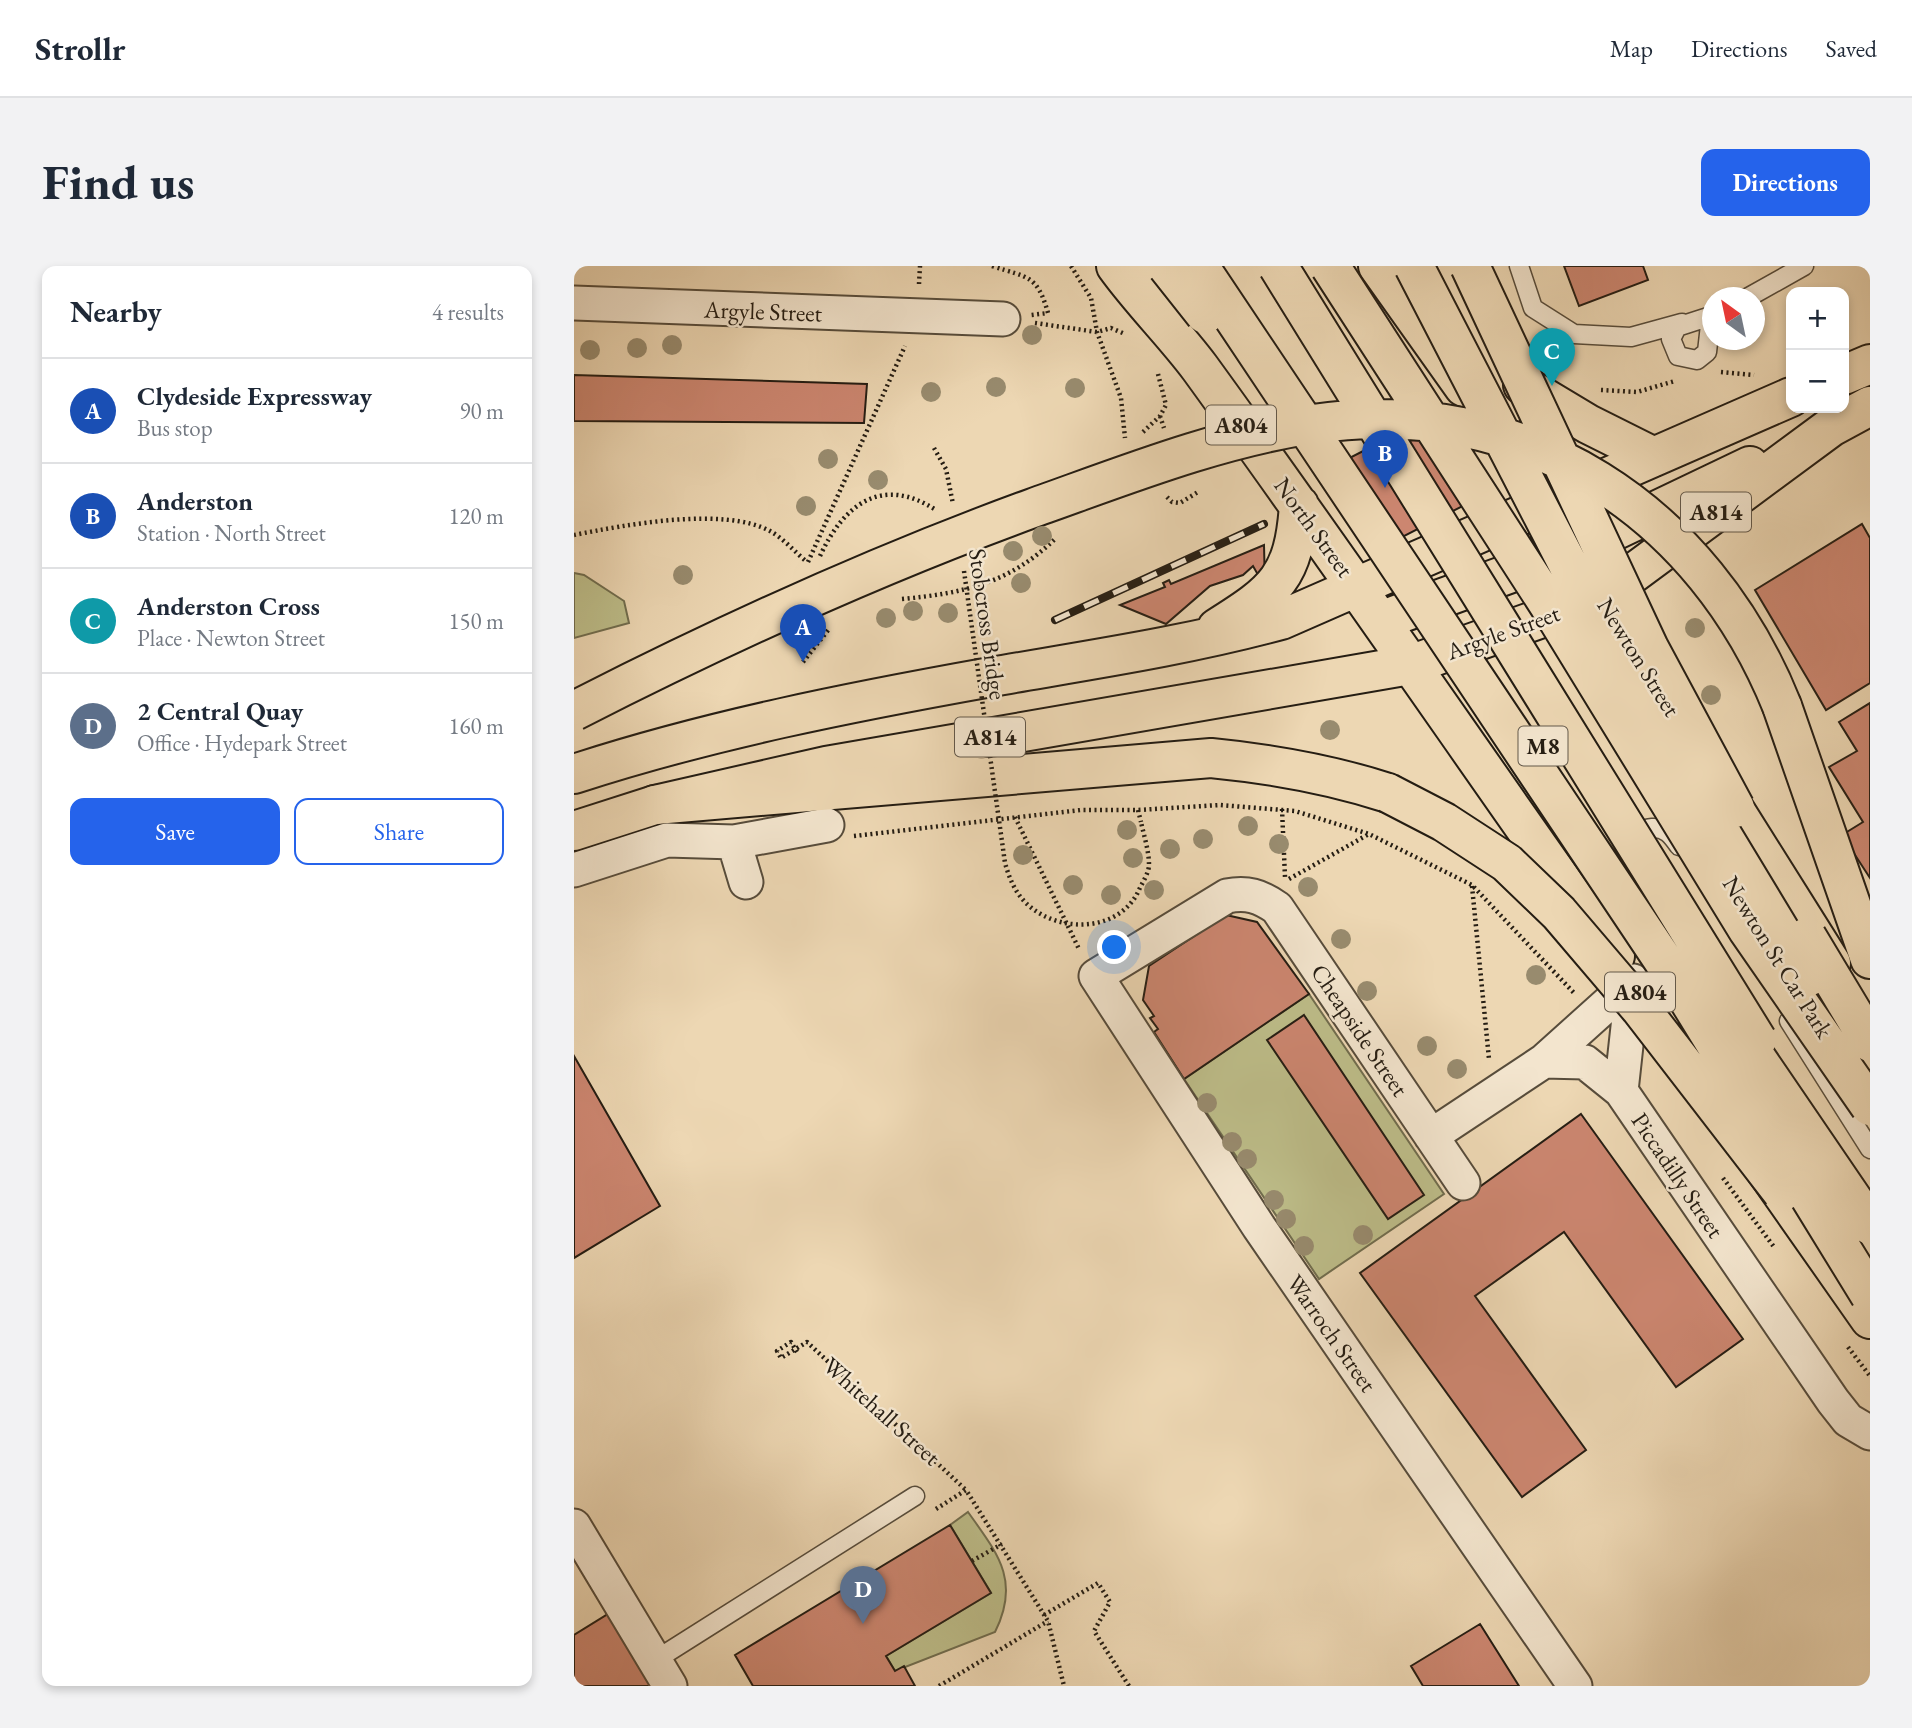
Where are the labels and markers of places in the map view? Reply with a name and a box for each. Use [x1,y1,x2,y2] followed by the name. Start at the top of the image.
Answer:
[1529,328,1575,386] pin: C
[1362,430,1408,488] pin: B
[780,604,826,662] pin: A
[840,1566,886,1624] pin: D

